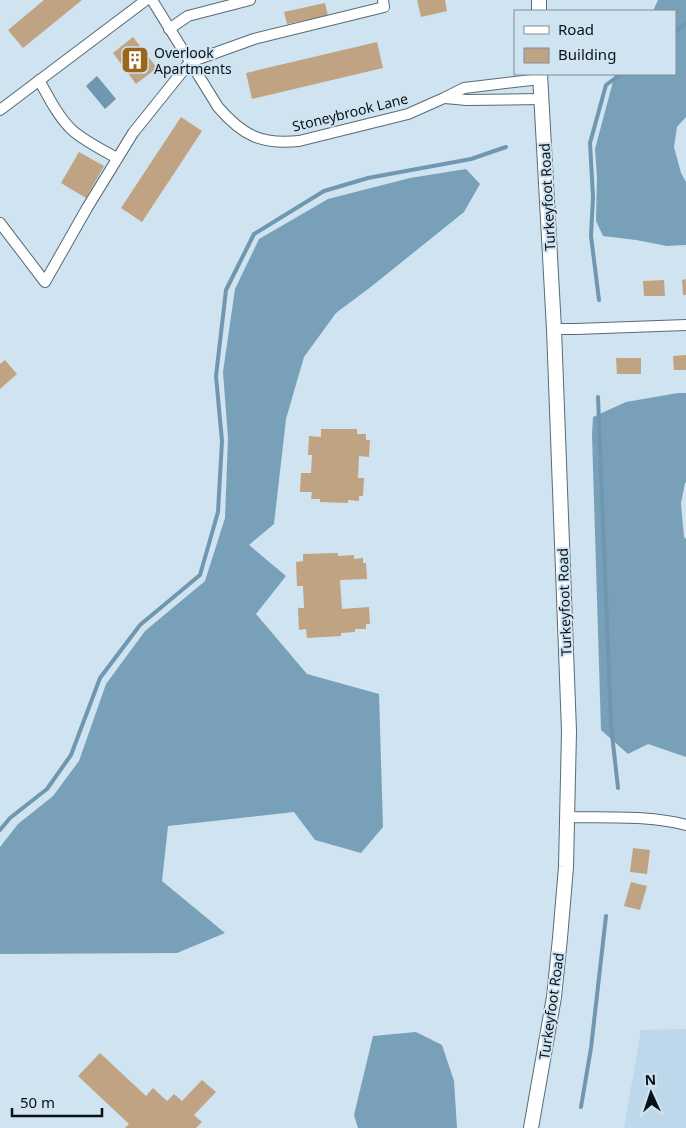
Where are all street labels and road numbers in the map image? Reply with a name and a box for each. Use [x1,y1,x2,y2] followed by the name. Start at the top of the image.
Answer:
[290,88,410,136] street label: Stoneybrook Lane
[535,143,559,251] street label: Turkeyfoot Road
[553,548,575,656] street label: Turkeyfoot Road
[534,951,568,1061] street label: Turkeyfoot Road

